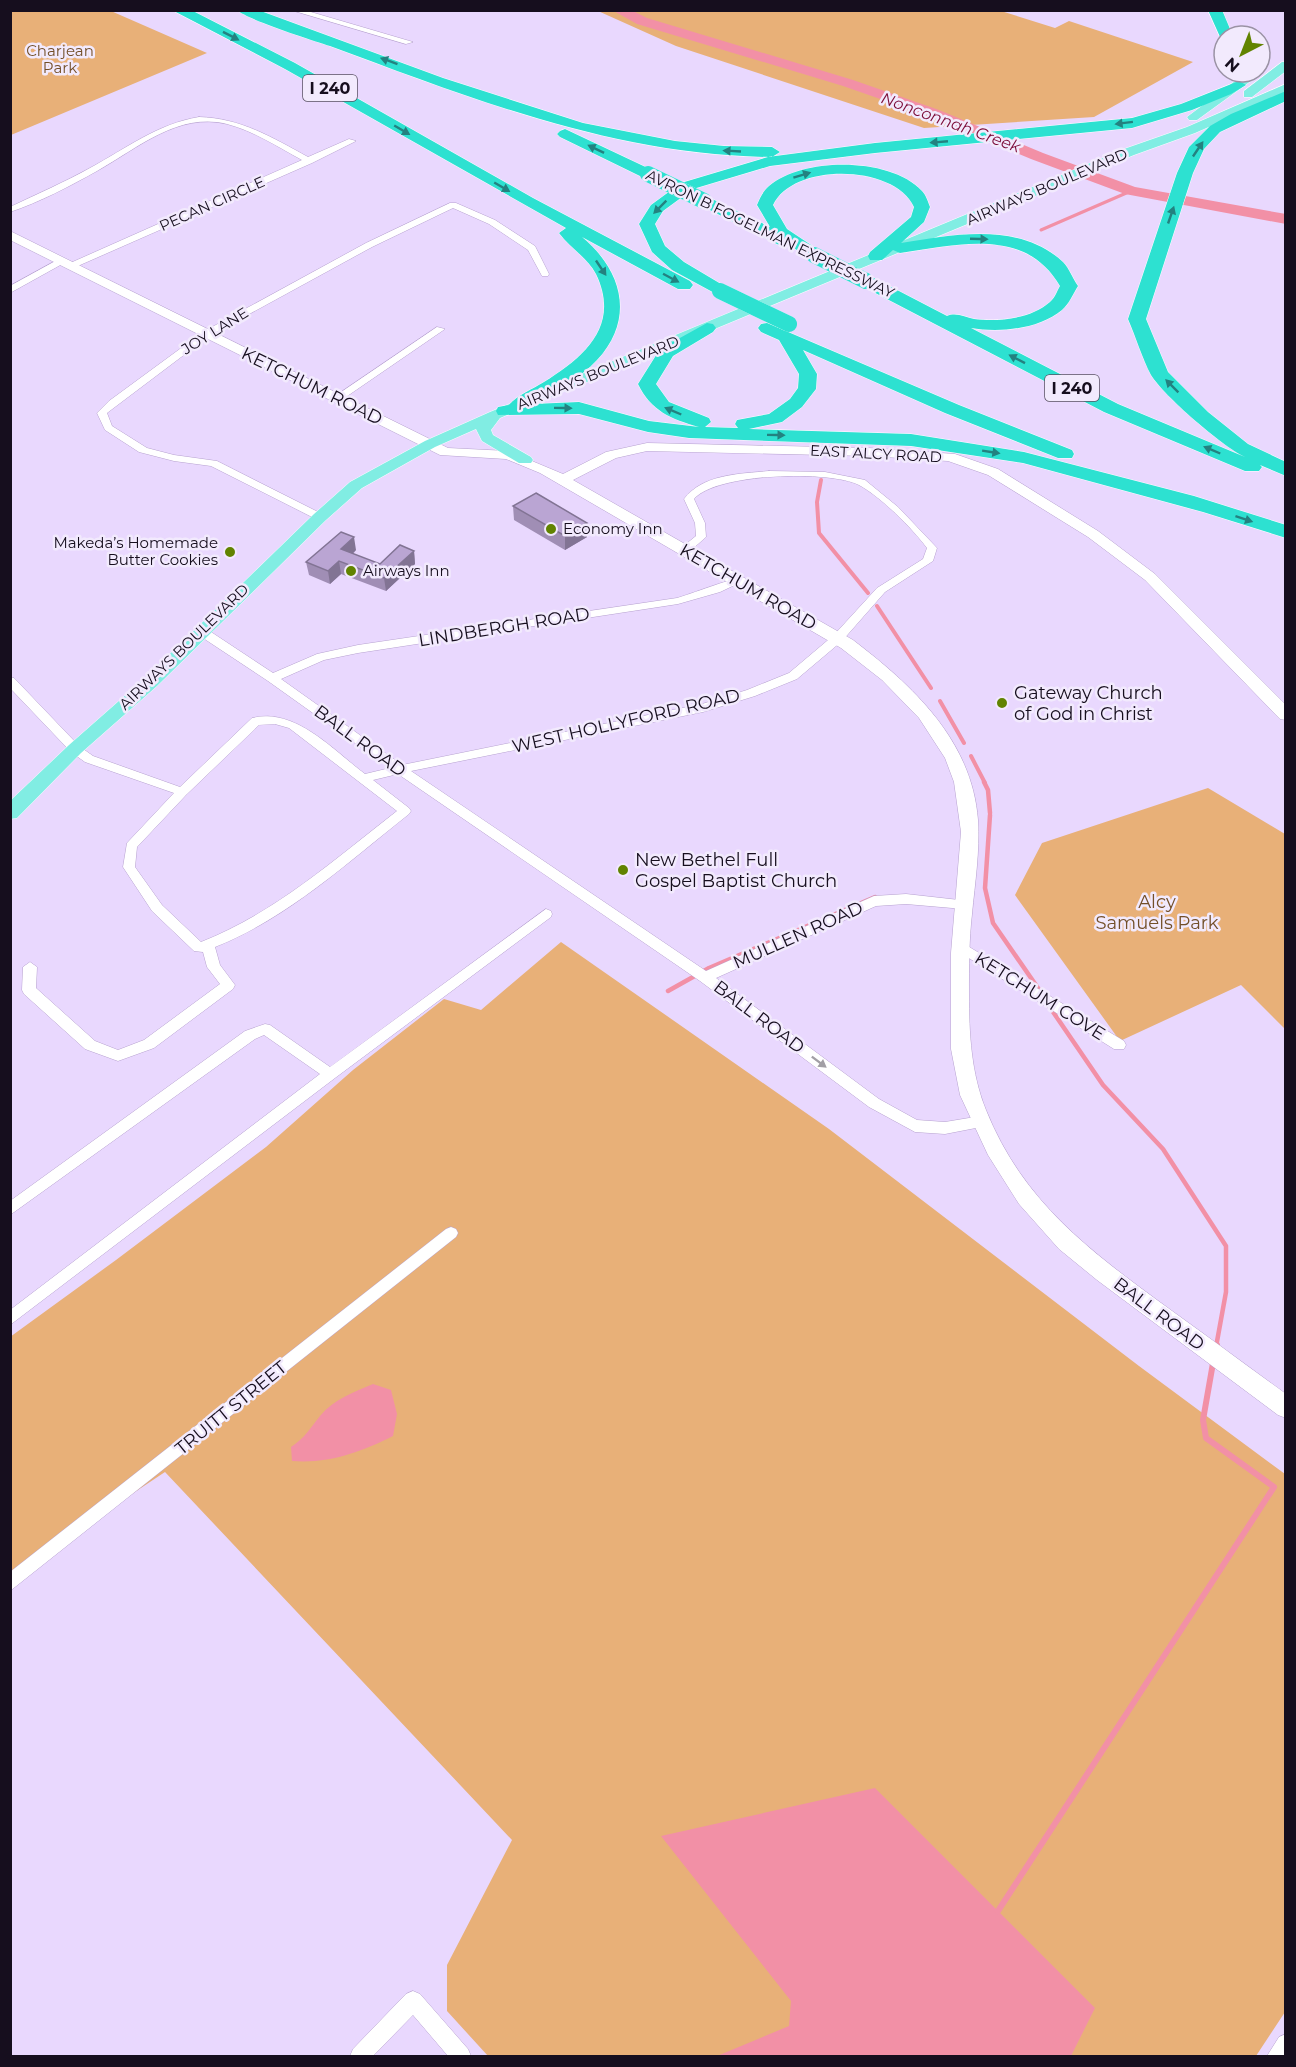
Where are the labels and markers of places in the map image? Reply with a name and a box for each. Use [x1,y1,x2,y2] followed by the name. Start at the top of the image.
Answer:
[563,519,663,538] place label: Economy Inn
[544,522,558,536] marker: Economy Inn
[53,533,218,569] place label: Makeda’s Homemade Butter Cookies
[223,545,237,559] marker: Makeda’s Homemade Butter Cookies
[363,561,450,580] place label: Airways Inn
[344,564,358,578] marker: Airways Inn
[1014,682,1163,725] place label: Gateway Church of God in Christ
[995,696,1009,710] marker: Gateway Church of God in Christ
[635,849,837,892] place label: New Bethel Full Gospel Baptist Church
[616,863,630,877] marker: New Bethel Full Gospel Baptist Church

